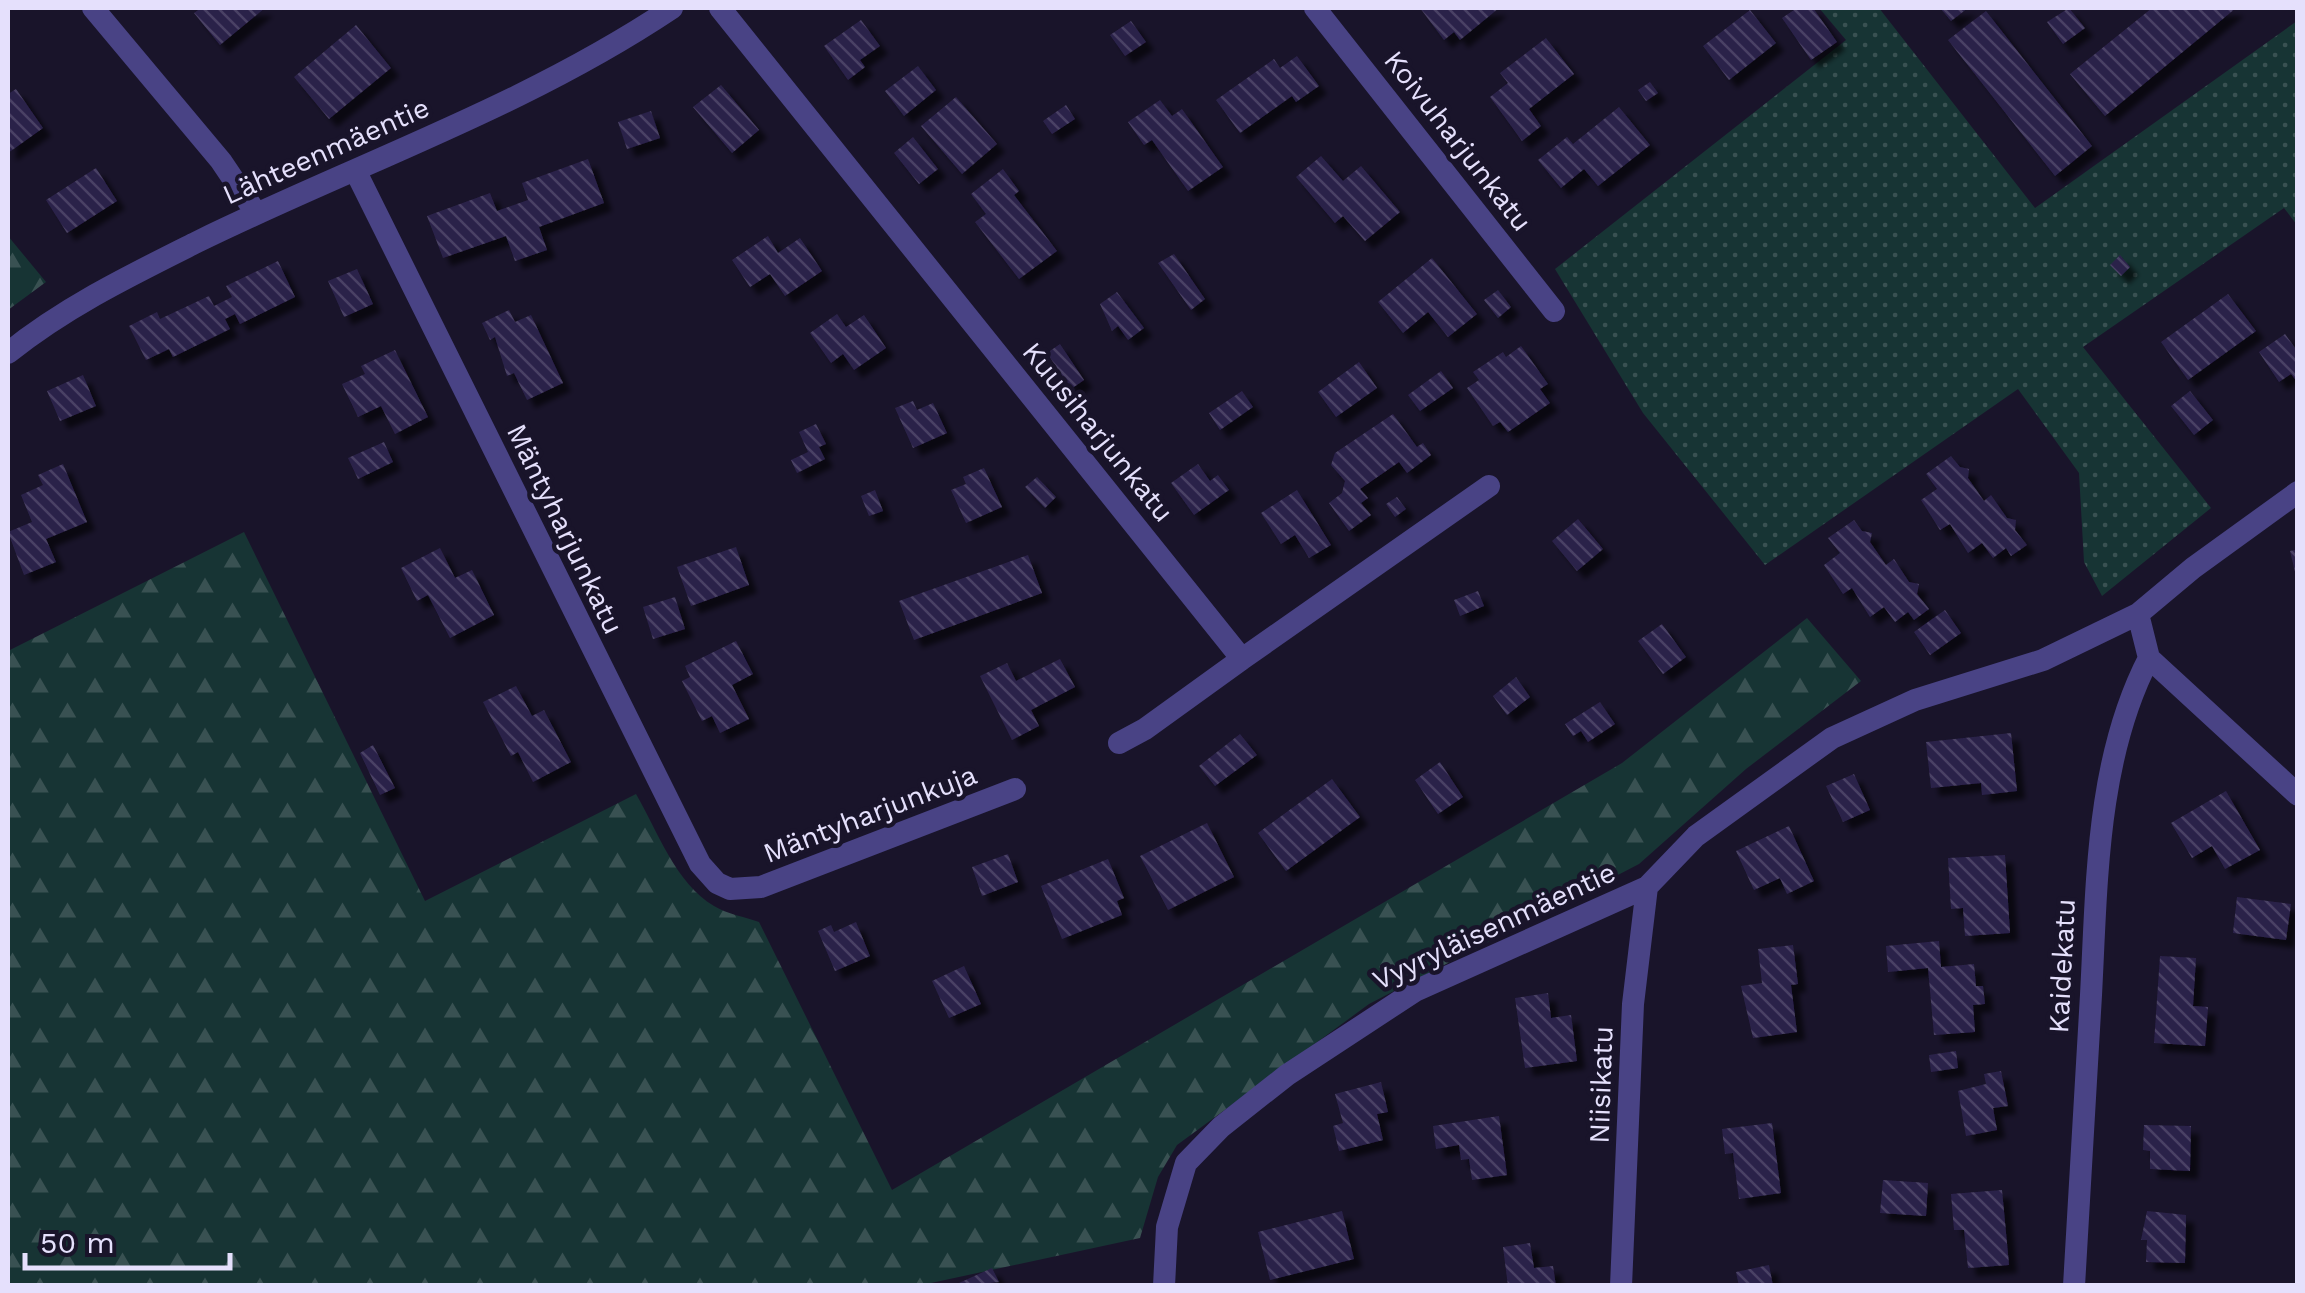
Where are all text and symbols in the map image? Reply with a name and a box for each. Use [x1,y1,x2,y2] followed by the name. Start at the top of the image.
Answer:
[1377,44,1539,238] street label: Koivuharjunkatu
[218,91,434,211] street label: Lähteenmäentie
[1016,336,1180,528] street label: Kuusiharjunkatu
[500,419,630,639] street label: Mäntyharjunkatu
[759,758,982,870] street label: Mäntyharjunkuja
[1367,855,1621,997] street label: Vyyryläisenmäentie
[2042,898,2082,1034] street label: Kaidekatu
[1582,1026,1620,1144] street label: Niisikatu
[25,1208,230,1270] scale bar
[40,1225,115,1260] text: 50 m

